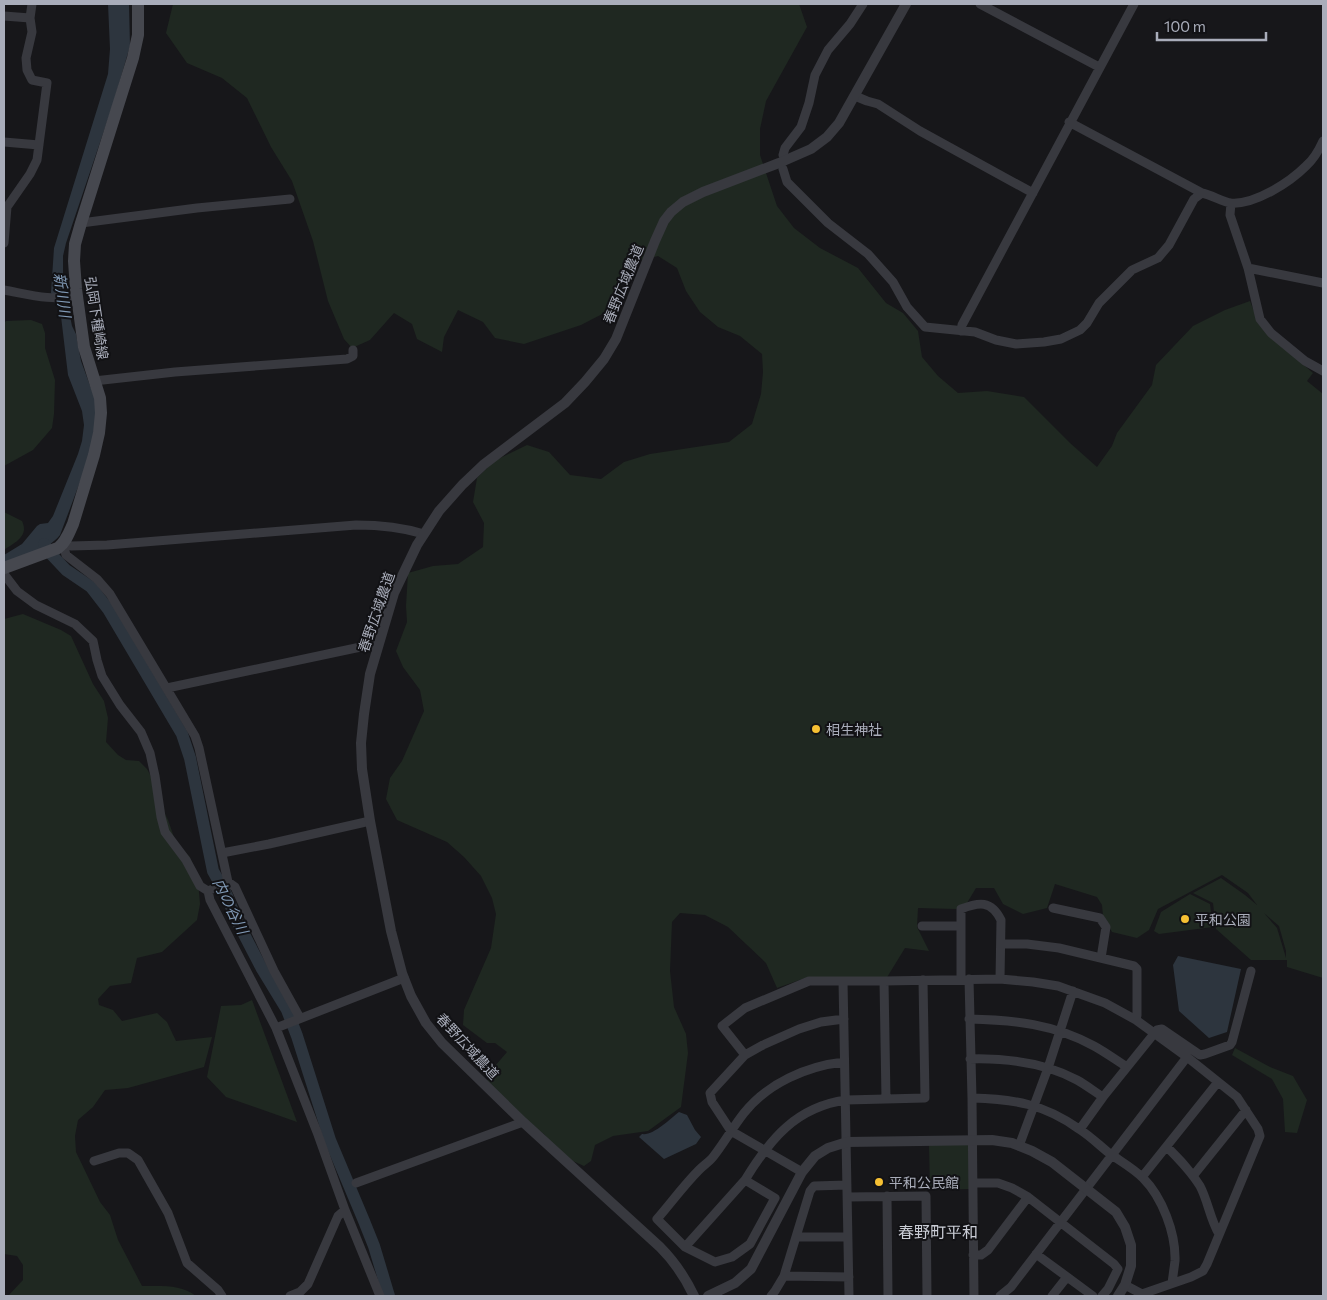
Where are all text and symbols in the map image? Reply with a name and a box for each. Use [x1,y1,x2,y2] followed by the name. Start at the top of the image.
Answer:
[1157,10,1266,42] scale bar
[1164,17,1206,35] text: 100 m
[599,242,647,326] street label: 春野広域農道
[51,271,75,321] water label: 新川川
[82,275,112,361] street label: 弘岡下種崎線
[354,570,398,654] street label: 春野広域農道
[826,721,882,738] place label: 相生神社
[810,723,822,735] marker: 相生神社
[210,875,253,939] water label: 内の谷川
[1195,911,1251,928] place label: 平和公園
[1179,913,1191,925] marker: 平和公園
[433,1009,503,1083] street label: 春野広域農道
[889,1174,959,1191] place label: 平和公民館
[873,1176,885,1188] marker: 平和公民館
[898,1222,978,1241] district label: 春野町平和

